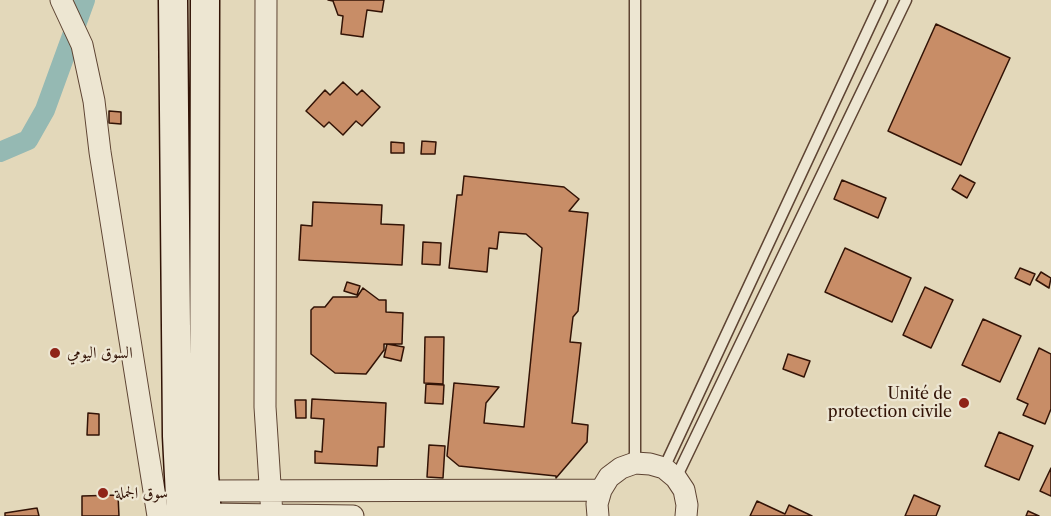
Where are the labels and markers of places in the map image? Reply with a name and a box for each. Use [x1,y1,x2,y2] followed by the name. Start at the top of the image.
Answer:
[67,343,133,363] place label: السوق اليومي
[48,346,62,360] marker: السوق اليومي
[828,384,952,422] place label: Unité de protection civile
[957,396,971,410] marker: Unité de protection civile
[115,483,168,503] place label: سوق الجملة
[96,486,110,500] marker: سوق الجملة

